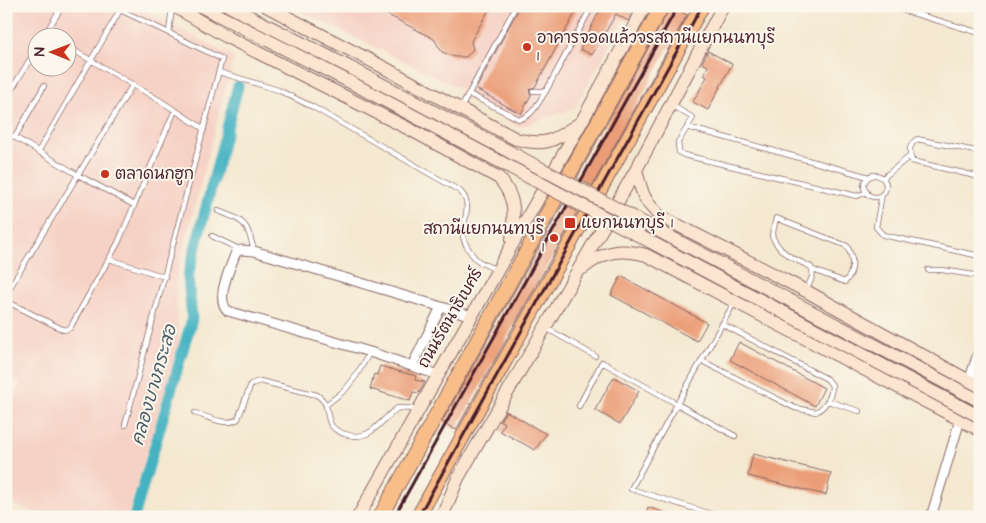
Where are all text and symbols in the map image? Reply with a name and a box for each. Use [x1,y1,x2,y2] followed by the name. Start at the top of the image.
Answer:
[537,27,776,67] place label: อาคารจอดแล้วจรสถานีแยกนนทบุรี 1
[28,28,78,78] north arrow
[521,41,533,53] marker: อาคารจอดแล้วจรสถานีแยกนนทบุรี 1
[30,47,50,56] text: N
[115,163,194,186] place label: ตลาดนกฮูก
[99,168,111,180] marker: ตลาดนกฮูก
[581,212,673,235] place label: แยกนนทบุรี 1
[563,216,577,230] marker: แยกนนทบุรี 1
[423,218,545,258] place label: สถานีแยกนนทบุรี 1
[548,232,560,244] marker: สถานีแยกนนทบุรี 1
[412,263,488,372] street label: ถนนรัตนาธิเบศร์
[125,321,183,448] water label: คลองบางกระสอ

